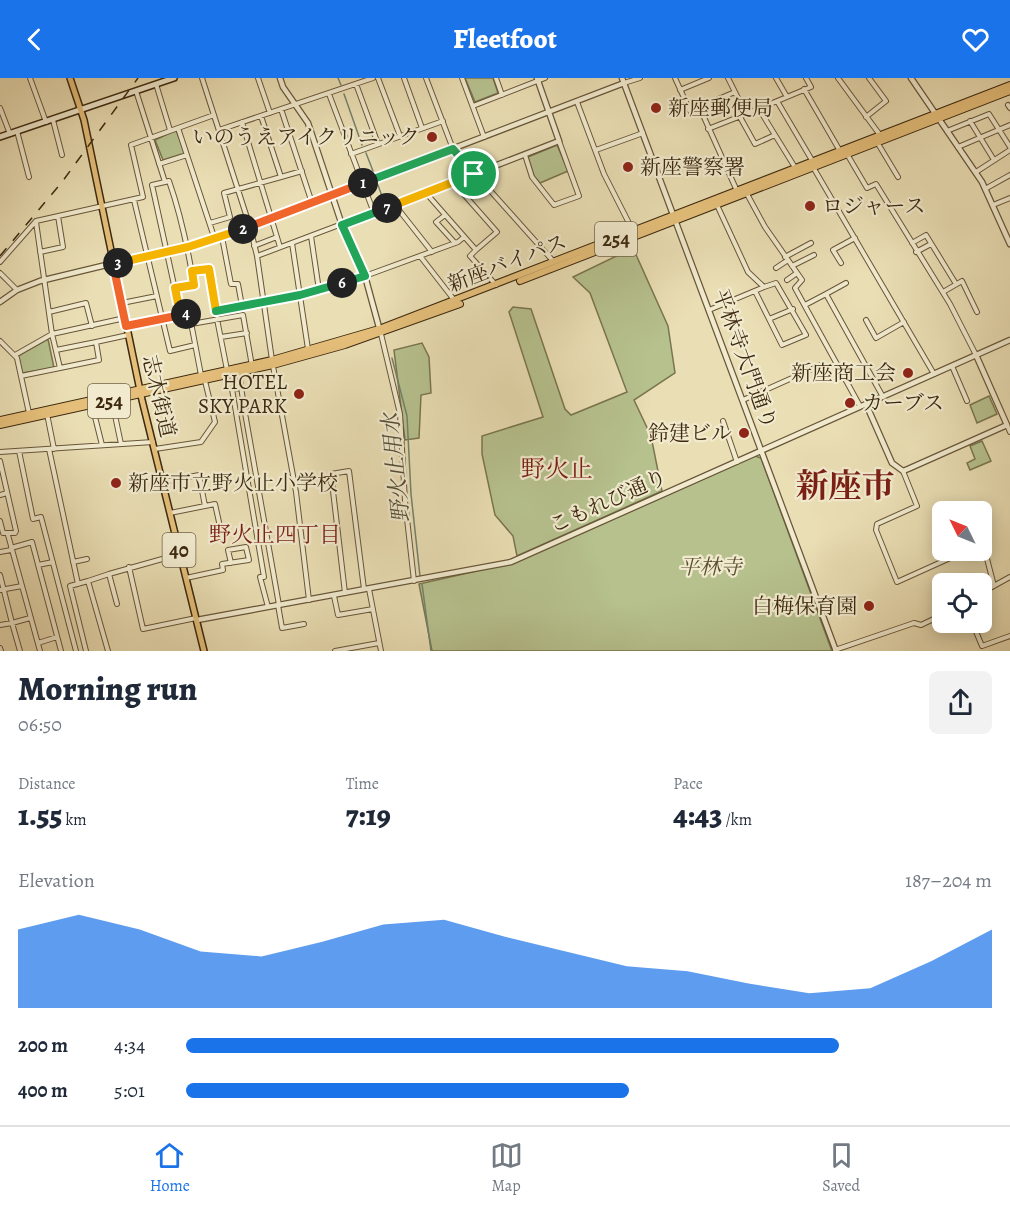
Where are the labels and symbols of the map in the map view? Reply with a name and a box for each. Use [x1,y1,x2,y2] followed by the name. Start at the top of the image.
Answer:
[668,94,773,122] place label: 新座郵便局
[649,101,663,115] marker: 新座郵便局
[193,123,420,151] place label: いのうえアイクリニック
[425,130,439,144] marker: いのうえアイクリニック
[448,148,499,199] pin
[640,153,745,181] place label: 新座警察署
[621,160,635,174] marker: 新座警察署
[348,168,378,198] pin: 1
[822,192,926,220] place label: ロジャース
[372,193,402,223] pin: 7
[803,199,817,213] marker: ロジャース
[228,214,258,244] pin: 2
[595,222,637,256] road number: 254
[443,227,571,299] street label: 新座バイパス
[103,248,133,278] pin: 3
[327,268,357,298] pin: 6
[707,285,783,433] street label: 平林寺大門通り
[171,299,201,329] pin: 4
[136,352,182,440] street label: 志木街道
[791,359,896,387] place label: 新座商工会
[901,366,915,380] marker: 新座商工会
[198,368,287,420] place label: HOTEL SKY PARK
[88,384,130,418] road number: 254
[292,387,306,401] marker: HOTEL SKY PARK
[862,389,944,417] place label: カーブス
[843,396,857,410] marker: カーブス
[375,410,417,524] water label: 野火止用水
[648,419,732,447] place label: 鈴建ビル
[737,426,751,440] marker: 鈴建ビル
[521,453,593,485] district label: 野火止
[545,463,671,539] street label: こもれび通り
[796,463,895,508] district label: 新座市
[128,469,338,497] place label: 新座市立野火止小学校
[109,476,123,490] marker: 新座市立野火止小学校
[932,501,992,561] north arrow
[209,520,341,550] district label: 野火止四丁目
[162,533,195,567] road number: 40
[679,553,743,581] park label: 平林寺
[752,592,857,620] place label: 白梅保育園
[862,599,876,613] marker: 白梅保育園

